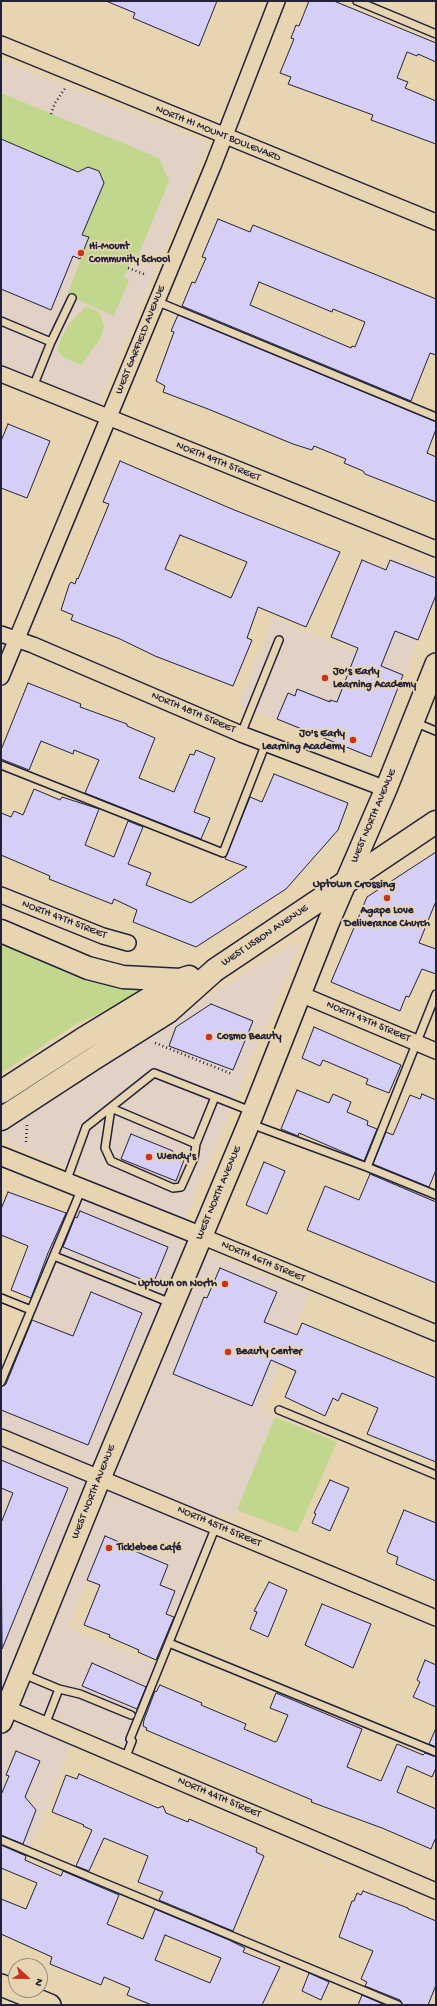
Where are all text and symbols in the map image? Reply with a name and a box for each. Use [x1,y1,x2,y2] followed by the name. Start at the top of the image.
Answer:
[153,103,283,165] street label: NORTH HI MOUNT BOULEVARD
[89,240,170,266] place label: Hi-Mount Community School
[76,248,86,258] marker: Hi-Mount Community School
[113,284,169,396] street label: WEST GARFIELD AVENUE
[174,439,262,485] street label: NORTH 49TH STREET
[333,665,416,691] place label: Jo’s Early Learning Academy
[320,673,330,683] marker: Jo’s Early Learning Academy
[149,689,237,737] street label: NORTH 48TH STREET
[262,727,345,753] place label: Jo's Early Learning Academy
[348,735,358,745] marker: Jo's Early Learning Academy
[348,767,400,865] street label: WEST NORTH AVENUE
[313,878,395,892] district label: Uptown Crossing
[382,893,392,903] marker: Agape Love Deliverance Church
[20,898,108,942] street label: NORTH 47TH STREET
[219,902,311,970] street label: WEST LISBON AVENUE
[344,904,430,930] place label: Agape Love Deliverance Church
[324,998,412,1046] street label: NORTH 47TH STREET
[217,1030,281,1044] place label: Cosmo Beauty
[204,1032,214,1042] marker: Cosmo Beauty
[193,1144,245,1242] street label: WEST NORTH AVENUE
[157,1150,196,1164] place label: Wendy's
[144,1152,154,1162] marker: Wendy's
[219,1238,307,1286] street label: NORTH 46TH STREET
[138,1277,217,1291] place label: Uptown on North
[220,1279,230,1289] marker: Uptown on North
[236,1345,302,1359] place label: Beauty Center
[223,1347,233,1357] marker: Beauty Center
[69,1443,119,1541] street label: WEST NORTH AVENUE
[175,1503,263,1551] street label: NORTH 45TH STREET
[117,1541,181,1555] place label: Ticklebee Café
[104,1543,114,1553] marker: Ticklebee Café
[175,1774,263,1822] street label: NORTH 44TH STREET
[8,1958,48,1998] north arrow
[31,1977,45,1988] text: N

